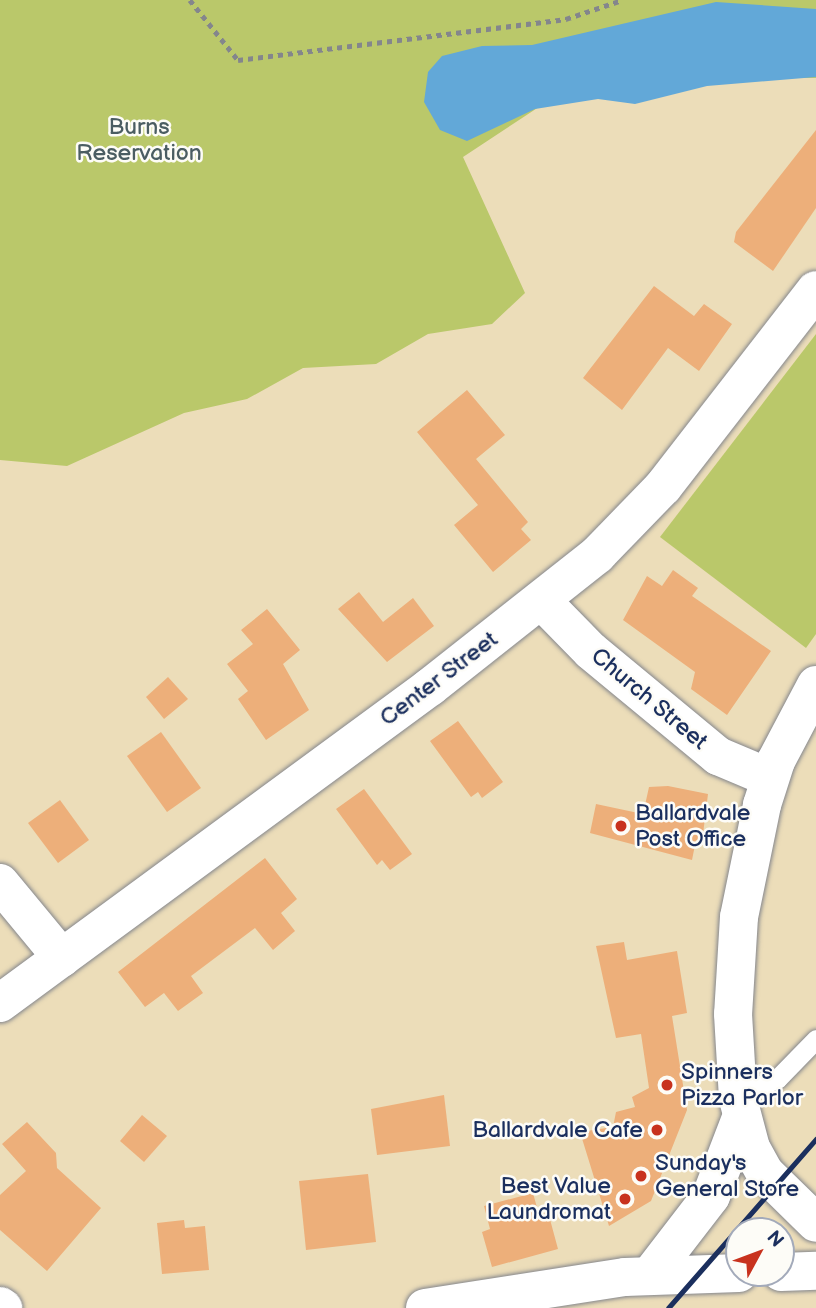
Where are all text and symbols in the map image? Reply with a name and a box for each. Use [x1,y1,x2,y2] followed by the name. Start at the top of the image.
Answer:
[76,113,202,167] park label: Burns Reservation
[375,626,503,732] street label: Center Street
[585,642,713,756] street label: Church Street
[635,799,750,853] place label: Ballardvale Post Office
[613,818,629,834] marker: Ballardvale Post Office
[681,1058,803,1112] place label: Spinners Pizza Parlor
[659,1077,675,1093] marker: Spinners Pizza Parlor
[472,1116,643,1144] place label: Ballardvale Cafe
[649,1122,665,1138] marker: Ballardvale Cafe
[655,1149,800,1203] place label: Sunday's General Store
[633,1168,649,1184] marker: Sunday's General Store
[486,1172,611,1226] place label: Best Value Laundromat
[617,1191,633,1207] marker: Best Value Laundromat
[725,1217,795,1287] north arrow
[761,1226,788,1252] text: N

